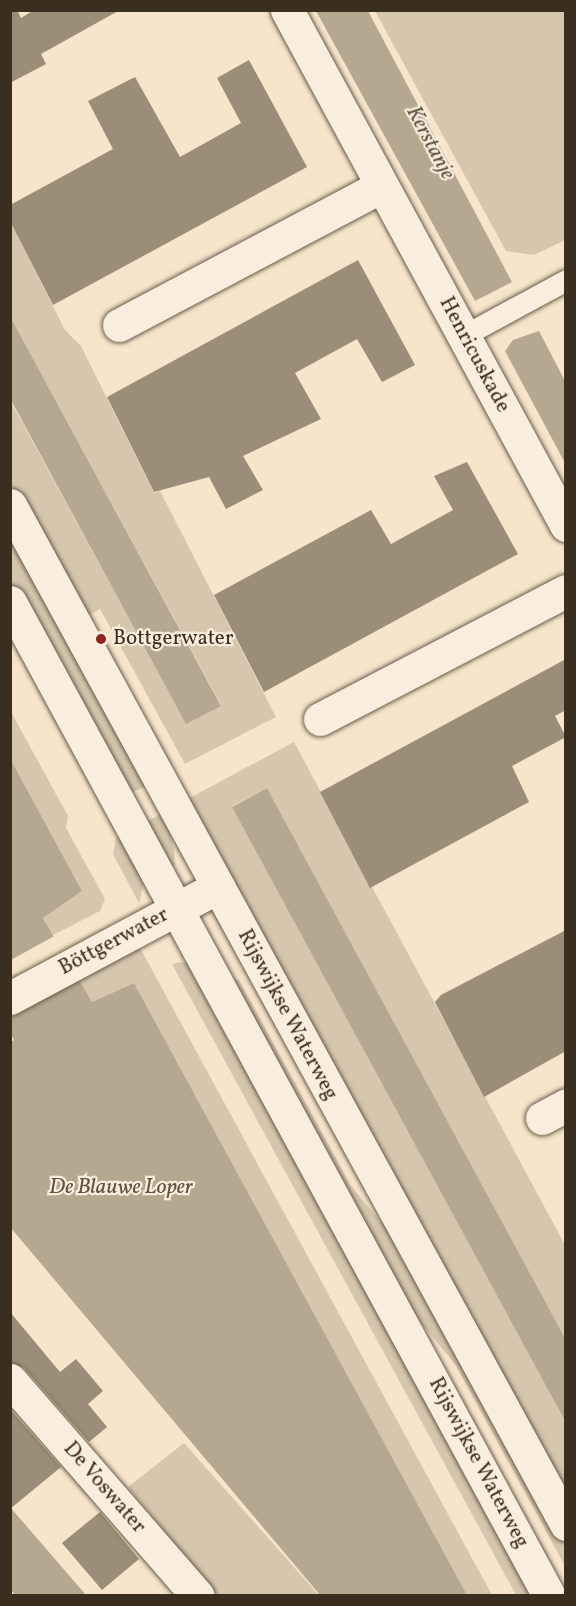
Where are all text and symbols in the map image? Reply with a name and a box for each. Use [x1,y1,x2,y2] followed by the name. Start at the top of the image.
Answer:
[400,102,460,184] water label: Kerstanje
[433,293,515,417] street label: Henricuskade
[113,626,234,652] place label: Bottgerwater
[94,632,108,646] marker: Bottgerwater
[55,903,173,981] street label: Böttgerwater
[231,925,343,1105] street label: Rijswijkse Waterweg
[49,1175,193,1201] water label: De Blauwe Loper
[422,1373,534,1553] street label: Rijswijkse Waterweg
[57,1437,151,1539] street label: De Voswater

